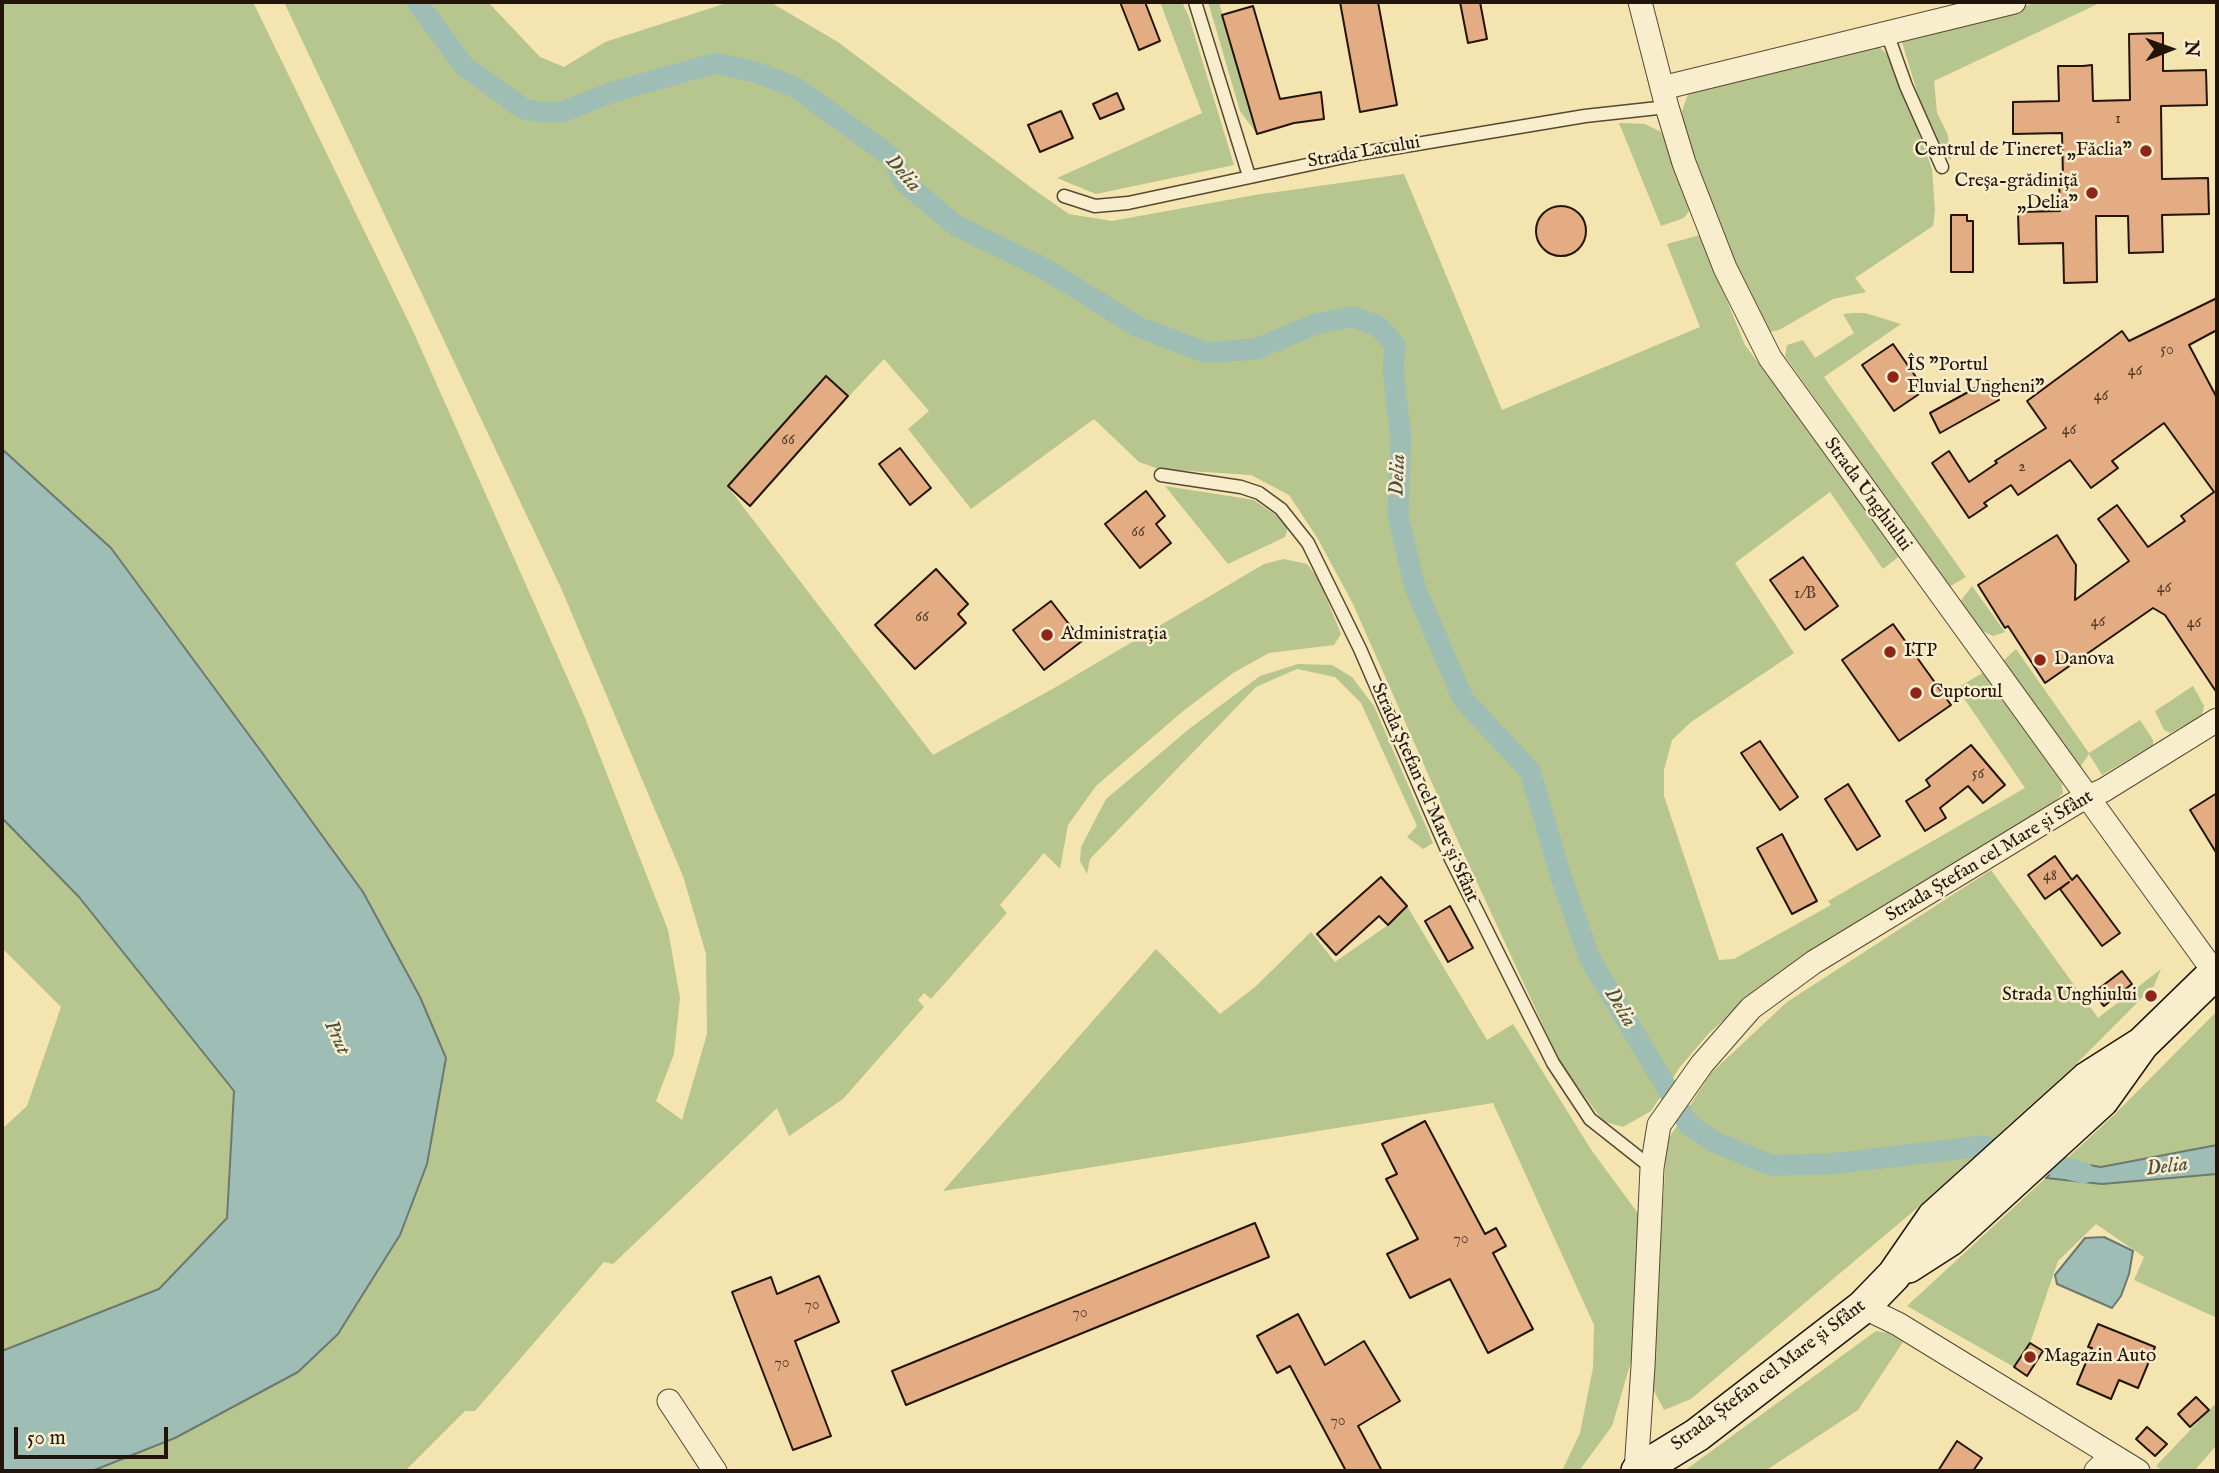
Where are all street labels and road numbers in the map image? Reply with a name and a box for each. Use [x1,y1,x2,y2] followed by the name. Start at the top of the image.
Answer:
[1306,132,1422,174] street label: Strada Lacului
[1818,434,1916,556] street label: Strada Unghiului
[1365,680,1483,906] street label: Strada Ștefan cel Mare și Sfânt
[1882,786,2098,928] street label: Strada Ștefan cel Mare și Sfânt
[1667,1295,1871,1457] street label: Strada Ștefan cel Mare și Sfânt

